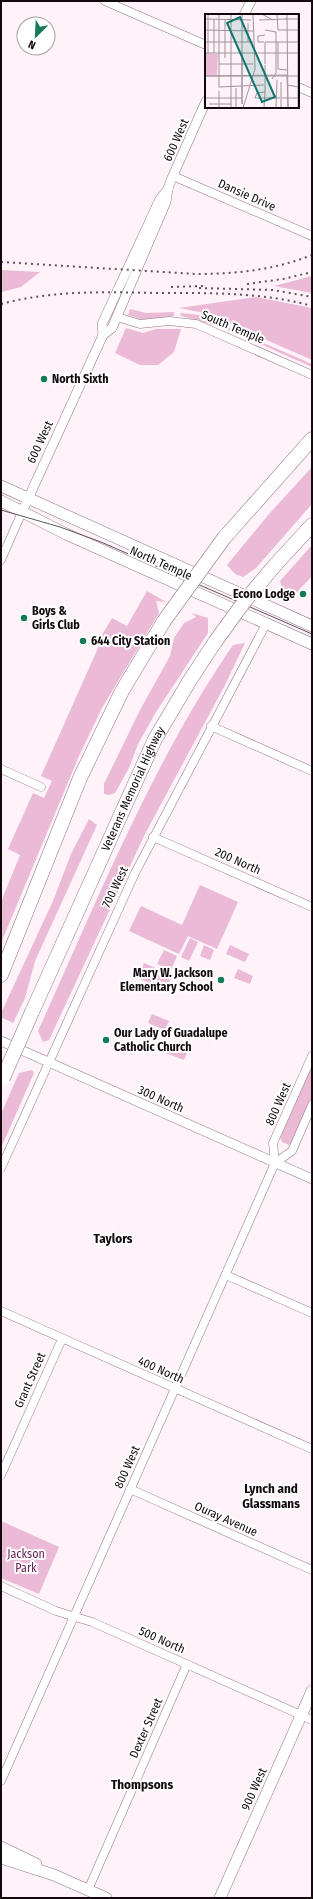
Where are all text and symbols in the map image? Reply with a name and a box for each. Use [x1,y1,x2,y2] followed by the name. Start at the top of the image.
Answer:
[205,14,299,108] inset map
[16,16,56,56] north arrow
[26,37,38,52] text: N
[160,116,192,163] street label: 600 West
[216,176,278,214] street label: Dansie Drive
[199,307,267,347] street label: South Temple
[52,372,108,386] place label: North Sixth
[39,374,49,384] marker: North Sixth
[24,419,56,465] street label: 600 West
[128,543,194,583] street label: North Temple
[233,587,295,601] place label: Econo Lodge
[298,589,308,599] marker: Econo Lodge
[32,604,80,632] place label: Boys & Girls Club
[19,613,29,623] marker: Boys & Girls Club
[91,634,170,648] place label: 644 City Station
[78,636,88,646] marker: 644 City Station
[98,723,168,853] street label: Veterans Memorial Highway
[213,845,263,877] street label: 200 North
[99,864,131,910] street label: 700 West
[120,966,214,994] place label: Mary W. Jackson Elementary School
[216,975,226,985] marker: Mary W. Jackson Elementary School
[114,1026,228,1054] place label: Our Lady of Guadalupe Catholic Church
[101,1035,111,1045] marker: Our Lady of Guadalupe Catholic Church
[262,1080,294,1127] street label: 800 West
[136,1083,186,1115] street label: 300 North
[94,1231,133,1246] district label: Taylors
[12,1350,48,1410] street label: Grant Street
[136,1354,186,1386] street label: 400 North
[111,1443,143,1490] street label: 800 West
[242,1481,300,1511] district label: Lynch and Glassmans
[192,1499,260,1539] street label: Ouray Avenue
[7,1547,45,1575] park label: Jackson Park
[137,1624,187,1656] street label: 500 North
[127,1696,165,1760] street label: Dexter Street
[238,1766,270,1812] street label: 900 West
[111,1777,173,1792] district label: Thompsons

